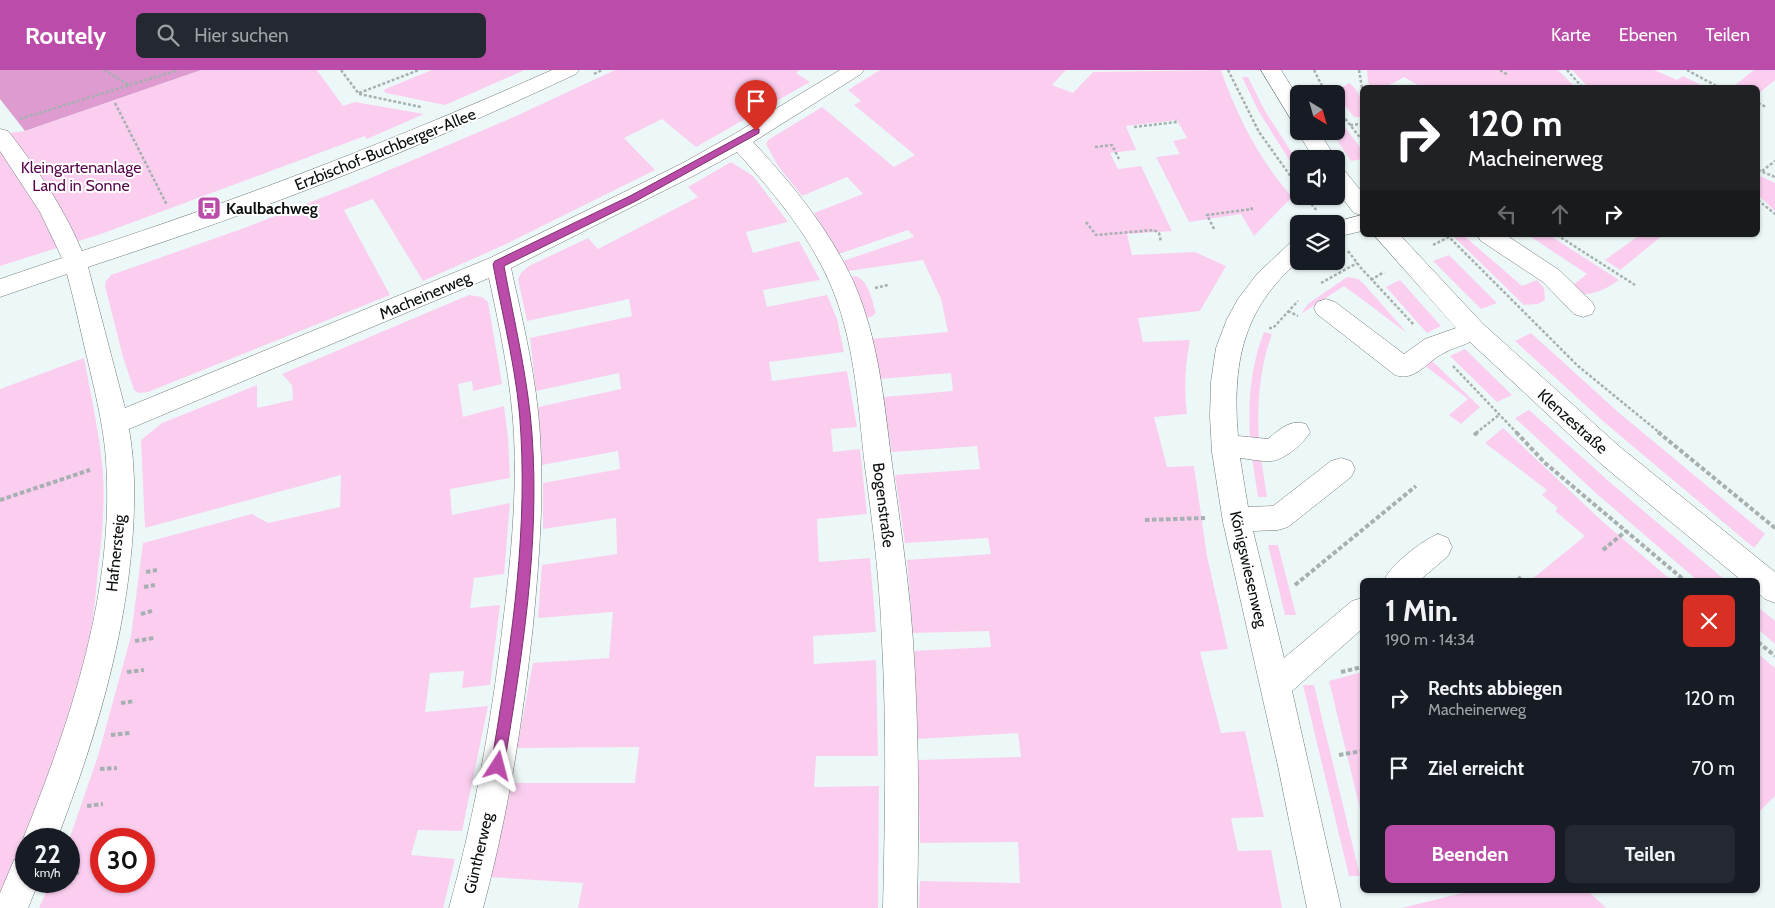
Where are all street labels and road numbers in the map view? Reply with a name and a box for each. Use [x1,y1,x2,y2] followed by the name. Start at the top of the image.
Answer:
[292,104,479,195] street label: Erzbischof-Buchberger-Allee
[376,267,475,323] street label: Macheinerweg
[1534,385,1612,458] street label: Klenzestraße
[869,461,898,549] street label: Bogenstraße
[1226,509,1271,630] street label: Königswiesenweg
[102,512,129,593] street label: Hafnersteig
[460,810,497,896] street label: Güntherweg

